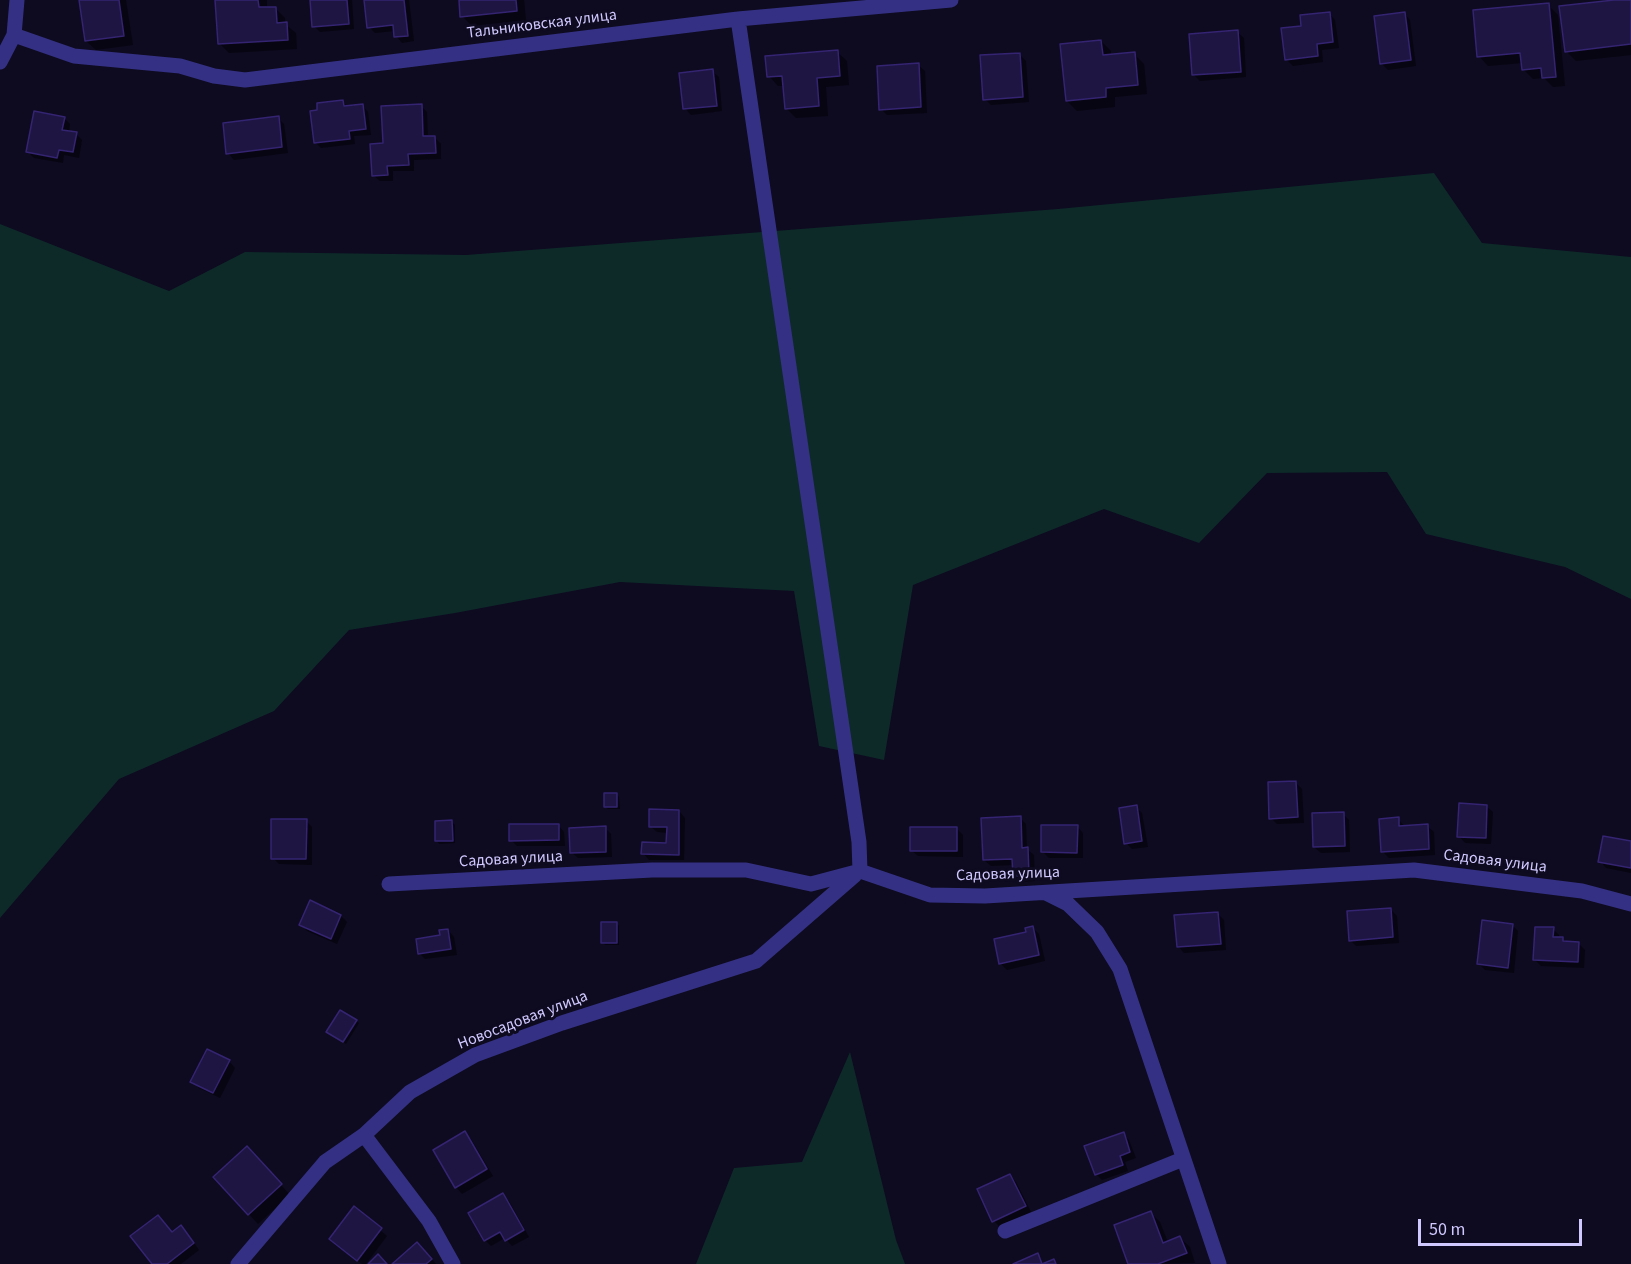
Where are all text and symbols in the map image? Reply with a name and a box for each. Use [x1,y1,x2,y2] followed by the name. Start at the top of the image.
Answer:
[466,6,618,44] street label: Тальниковская улица
[1442,846,1548,878] street label: Садовая улица
[459,848,563,872] street label: Садовая улица
[956,864,1060,886] street label: Садовая улица
[455,987,591,1055] street label: Новосадовая улица
[1421,1207,1584,1245] scale bar
[1429,1217,1465,1242] text: 50 m

